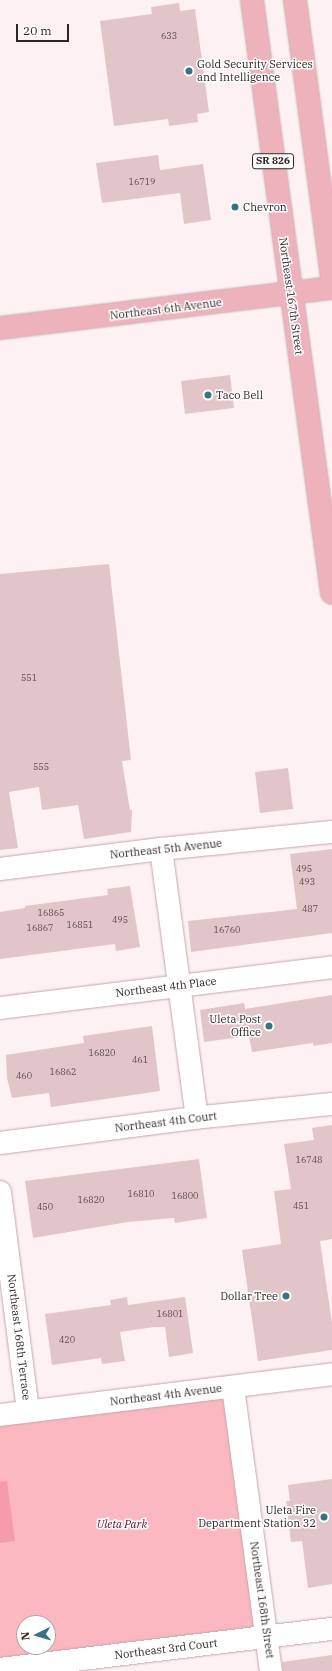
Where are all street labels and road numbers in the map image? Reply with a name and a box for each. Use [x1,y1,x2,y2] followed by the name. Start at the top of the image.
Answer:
[252,153,294,169] road number: SR 826
[276,237,306,355] street label: Northeast 167th Street
[109,296,223,322] street label: Northeast 6th Avenue
[109,837,223,861] street label: Northeast 5th Avenue
[115,974,217,1000] street label: Northeast 4th Place
[114,1109,218,1135] street label: Northeast 4th Court
[5,1273,33,1401] street label: Northeast 168th Terrace
[109,1382,223,1408] street label: Northeast 4th Avenue
[247,1541,277,1659] street label: Northeast 168th Street
[114,1636,218,1662] street label: Northeast 3rd Court

